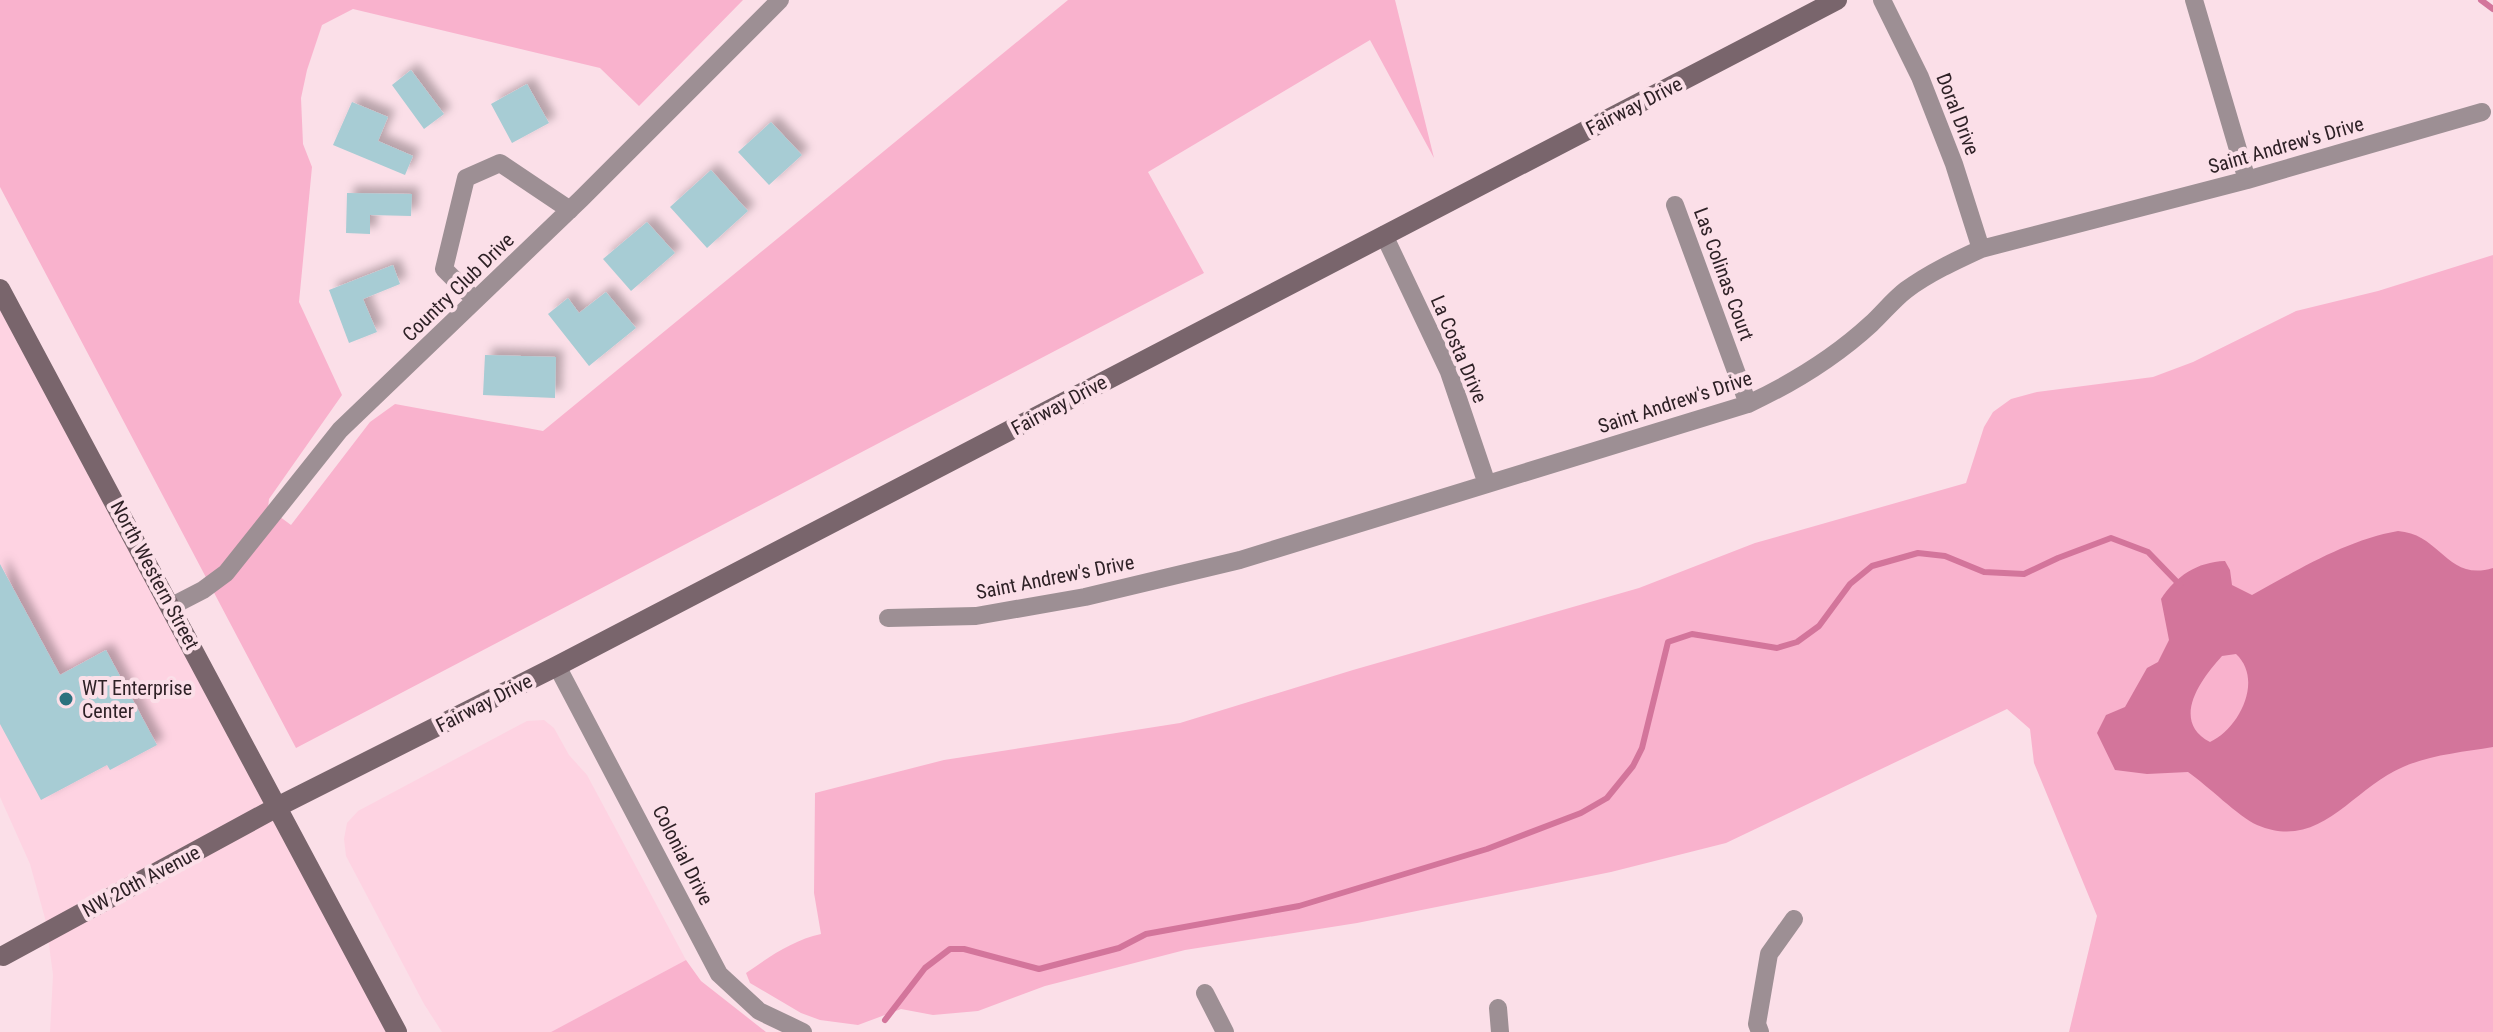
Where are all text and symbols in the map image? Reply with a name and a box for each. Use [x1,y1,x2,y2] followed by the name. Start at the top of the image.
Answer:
[1931,70,1985,158] street label: Doral Drive
[1582,71,1686,141] street label: Fairway Drive
[2206,111,2366,179] street label: Saint Andrew's Drive
[1689,204,1759,344] street label: Las Colinas Court
[397,228,519,346] street label: Country Club Drive
[1426,292,1492,406] street label: La Costa Drive
[1595,366,1755,438] street label: Saint Andrew's Drive
[1007,370,1111,440] street label: Fairway Drive
[106,496,204,654] street label: North Western Street
[974,550,1136,604] street label: Saint Andrew's Drive
[432,668,536,738] street label: Fairway Drive
[82,676,192,723] place label: WT Enterprise Center
[57,690,75,708] marker: WT Enterprise Center
[648,801,718,909] street label: Colonial Drive
[78,840,204,922] street label: NW 20th Avenue

